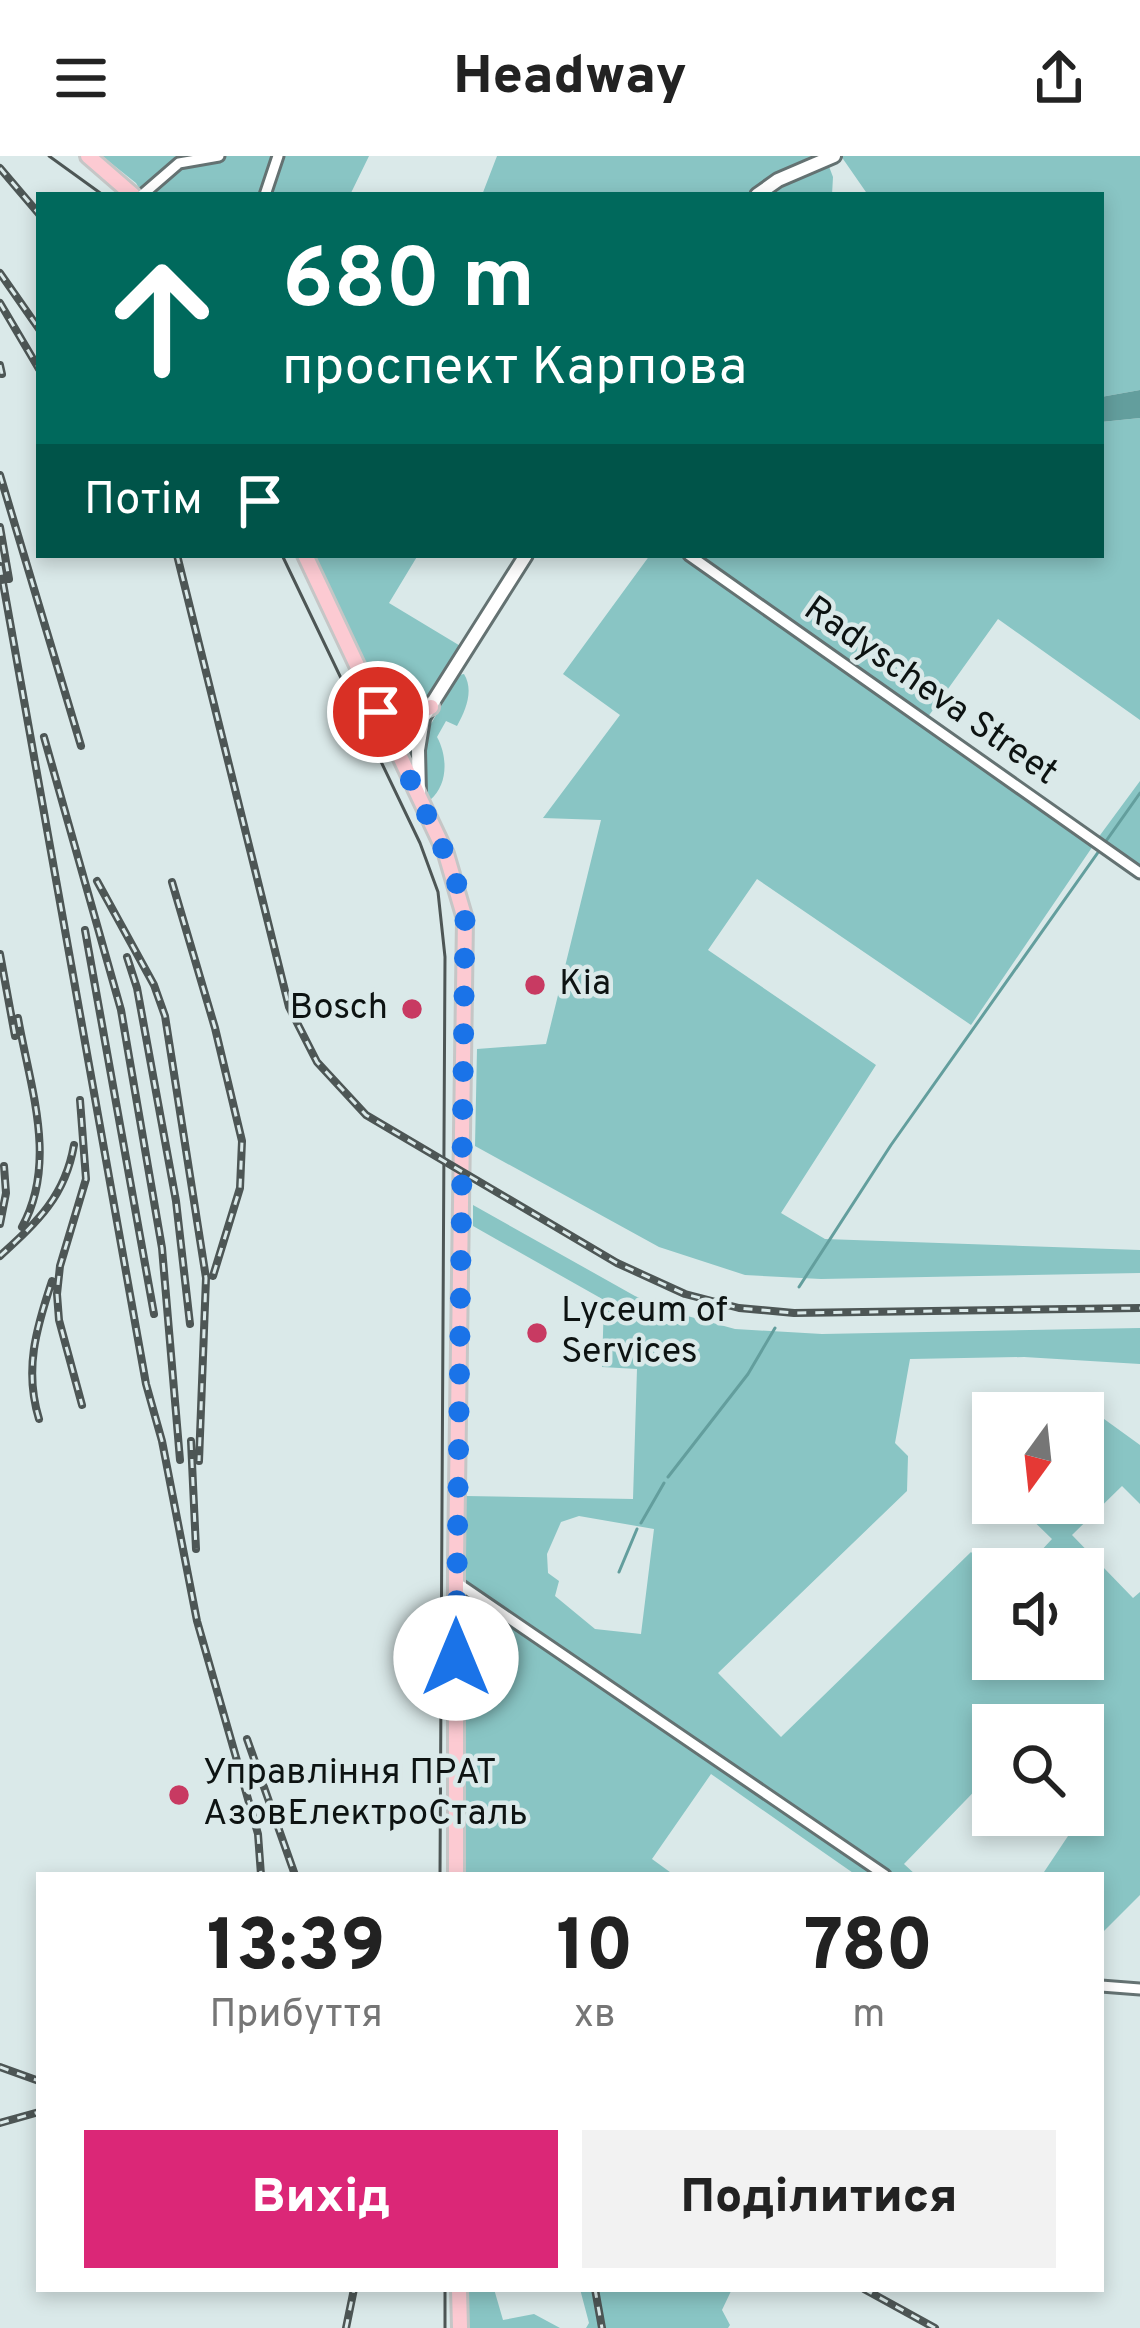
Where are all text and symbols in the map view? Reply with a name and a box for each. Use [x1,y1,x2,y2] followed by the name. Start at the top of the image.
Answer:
[453,44,687,113] text: Headway
[48,45,114,111] icon: menu
[1026,45,1092,111] icon: share
[282,231,535,337] text: 680 m
[84,240,240,396] icon: ahead
[282,335,747,404] text: проспект Карпова
[227,468,293,534] icon: arrive
[84,473,203,530] text: Потім
[794,587,1066,797] street label: Radyscheva Street
[327,661,429,763] pin
[345,679,411,745] icon: arrive
[559,962,611,1008] place label: Kia
[522,972,548,998] marker: Kia
[290,986,388,1032] place label: Bosch
[399,996,425,1022] marker: Bosch
[561,1289,727,1376] place label: Lyceum of Services
[524,1320,550,1346] marker: Lyceum of Services
[972,1392,1104,1524] north arrow
[972,1392,1104,1836] map controls
[972,1548,1104,1680] button: sound
[393,1595,519,1721] position arrow
[972,1704,1104,1836] button: search
[203,1751,528,1838] place label: Управління ПРАТ АзовЕлектроСталь
[166,1782,192,1808] marker: Управління ПРАТ АзовЕлектроСталь
[207,1904,385,1996] text: 13:39
[556,1904,633,1996] text: 10
[804,1904,933,1996] text: 780
[209,1992,383,2041] text: Прибуття
[574,1992,616,2041] text: хв
[852,1992,885,2041] text: m
[84,2130,558,2268] button: Вихід
[582,2130,1056,2268] button: Поділитися

